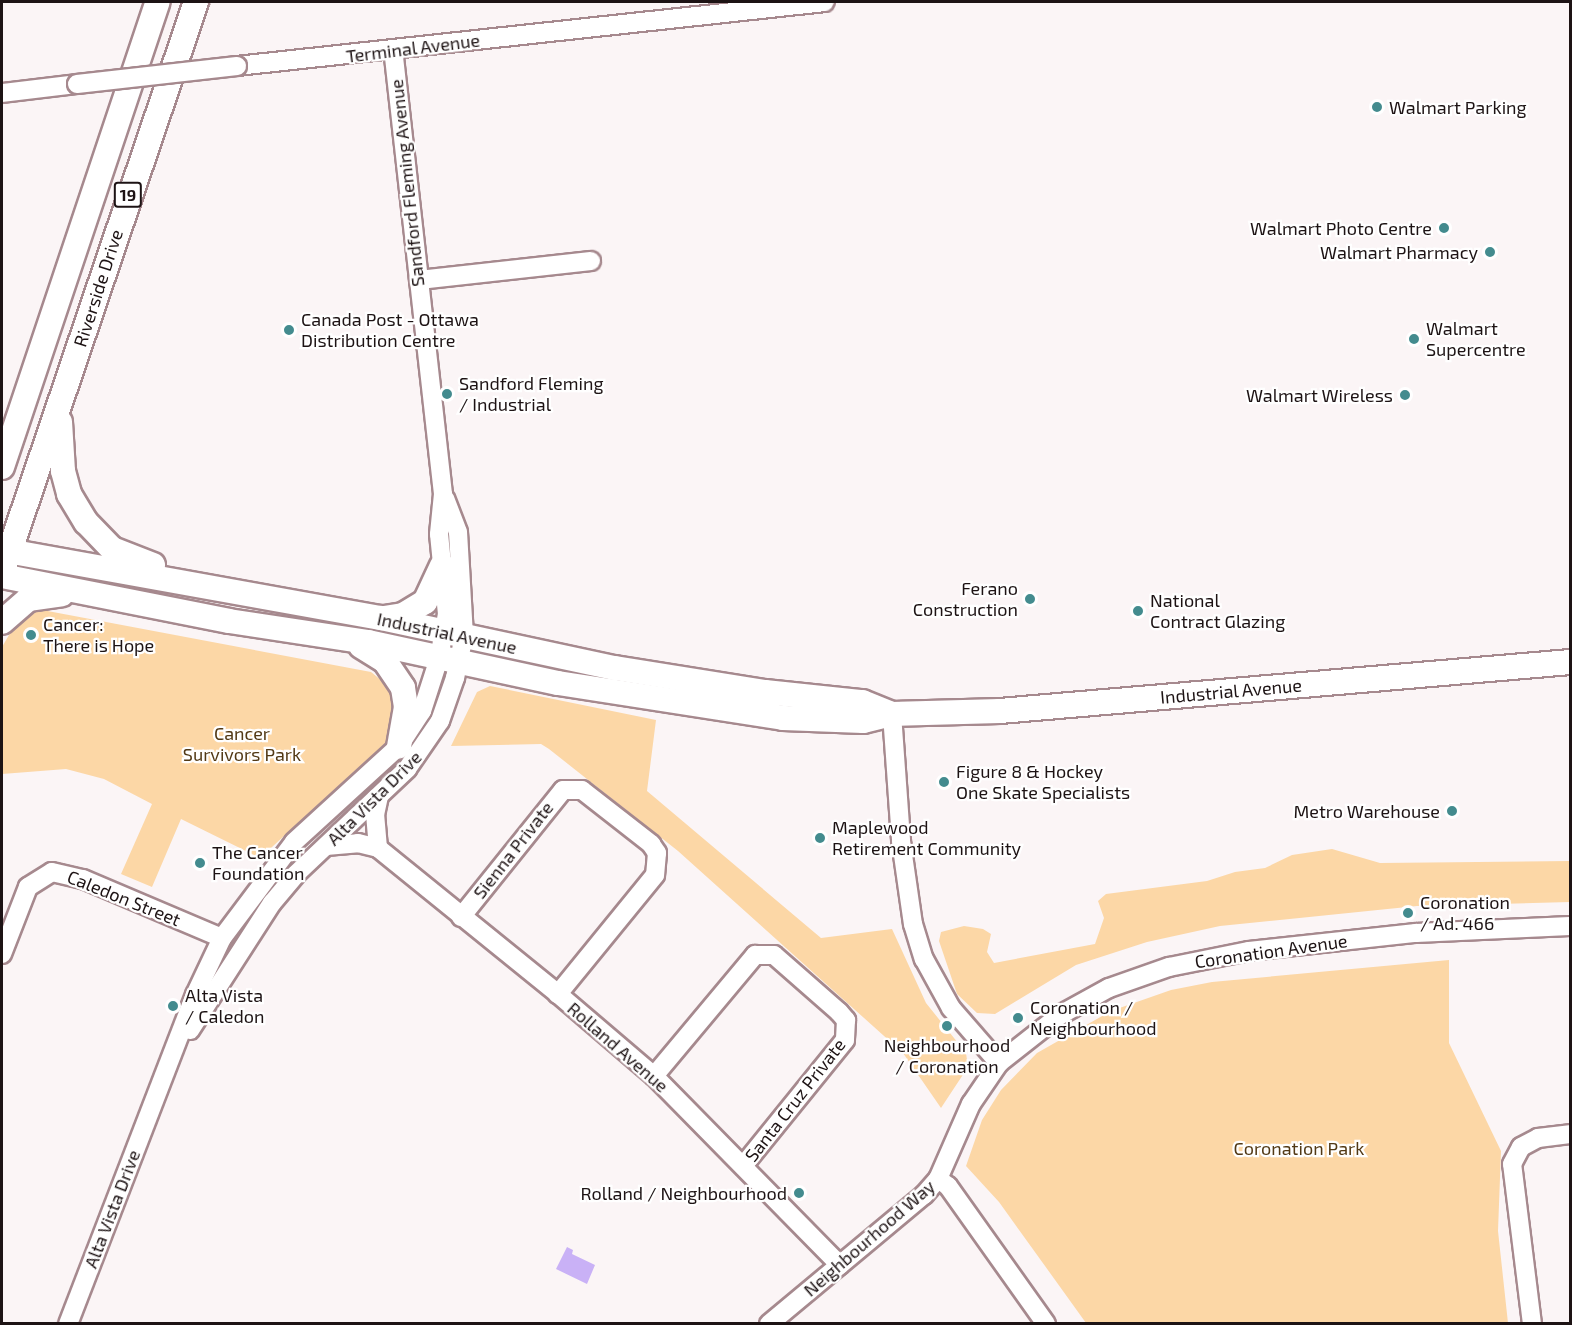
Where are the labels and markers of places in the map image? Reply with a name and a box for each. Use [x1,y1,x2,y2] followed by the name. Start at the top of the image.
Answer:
[1389,96,1527,118] place label: Walmart Parking
[1370,100,1384,114] marker: Walmart Parking
[1250,217,1432,239] place label: Walmart Photo Centre
[1437,221,1451,235] marker: Walmart Photo Centre
[1320,241,1478,263] place label: Walmart Pharmacy
[1483,245,1497,259] marker: Walmart Pharmacy
[301,309,479,352] place label: Canada Post - Ottawa Distribution Centre
[1426,318,1526,360] place label: Walmart Supercentre
[282,323,296,337] marker: Canada Post - Ottawa Distribution Centre
[1407,332,1421,346] marker: Walmart Supercentre
[459,373,603,416] place label: Sandford Fleming / Industrial
[1246,384,1393,406] place label: Walmart Wireless
[440,387,454,401] marker: Sandford Fleming / Industrial
[1398,388,1412,402] marker: Walmart Wireless
[913,578,1018,620] place label: Ferano Construction
[1150,590,1285,632] place label: National Contract Glazing
[1023,592,1037,606] marker: Ferano Construction
[1131,604,1145,618] marker: National Contract Glazing
[43,614,154,656] place label: Cancer: There is Hope
[24,628,38,642] marker: Cancer: There is Hope
[956,761,1130,804] place label: Figure 8 & Hockey One Skate Specialists
[937,775,951,789] marker: Figure 8 & Hockey One Skate Specialists
[1293,800,1440,822] place label: Metro Warehouse
[1445,804,1459,818] marker: Metro Warehouse
[832,817,1021,860] place label: Maplewood Retirement Community
[813,831,827,845] marker: Maplewood Retirement Community
[212,842,305,884] place label: The Cancer Foundation
[193,856,207,870] marker: The Cancer Foundation
[1420,892,1510,934] place label: Coronation / Ad. 466
[1401,906,1415,920] marker: Coronation / Ad. 466
[185,985,264,1028] place label: Alta Vista / Caledon
[1030,997,1157,1040] place label: Coronation / Neighbourhood
[166,999,180,1013] marker: Alta Vista / Caledon
[1011,1011,1025,1025] marker: Coronation / Neighbourhood
[940,1019,954,1033] marker: Neighbourhood / Coronation
[884,1035,1010,1078] place label: Neighbourhood / Coronation
[581,1182,787,1204] place label: Rolland / Neighbourhood
[792,1186,806,1200] marker: Rolland / Neighbourhood

